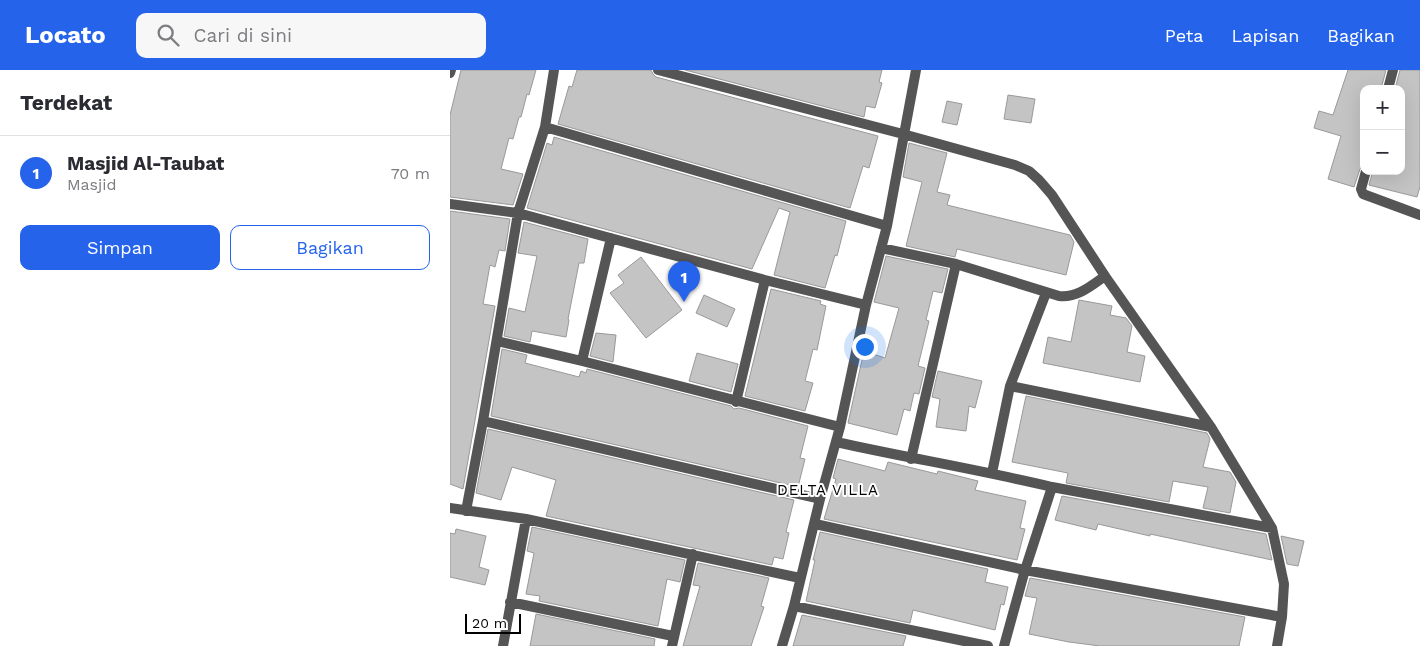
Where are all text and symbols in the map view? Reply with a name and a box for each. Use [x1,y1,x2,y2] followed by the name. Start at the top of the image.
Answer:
[136,13,486,58] search box
[25,21,106,49] text: Locato
[154,21,182,49] icon: search
[194,24,292,47] text: Cari di sini
[1165,25,1203,46] text: Peta
[1231,25,1299,46] text: Lapisan
[1327,25,1395,46] text: Bagikan
[1360,85,1405,175] map controls
[1360,85,1405,130] button: +
[20,90,112,115] text: Terdekat
[1360,130,1405,175] button: −
[67,152,224,175] text: Masjid Al-Taubat
[33,164,39,183] text: 1
[391,164,430,183] text: 70 m
[67,175,117,194] text: Masjid
[20,225,220,270] button: Simpan
[230,225,430,270] button: Bagikan
[668,261,700,302] pin: 1
[852,334,878,360] your location
[777,481,879,499] district label: DELTA VILLA
[465,611,521,634] scale bar
[472,615,507,631] text: 20 m

